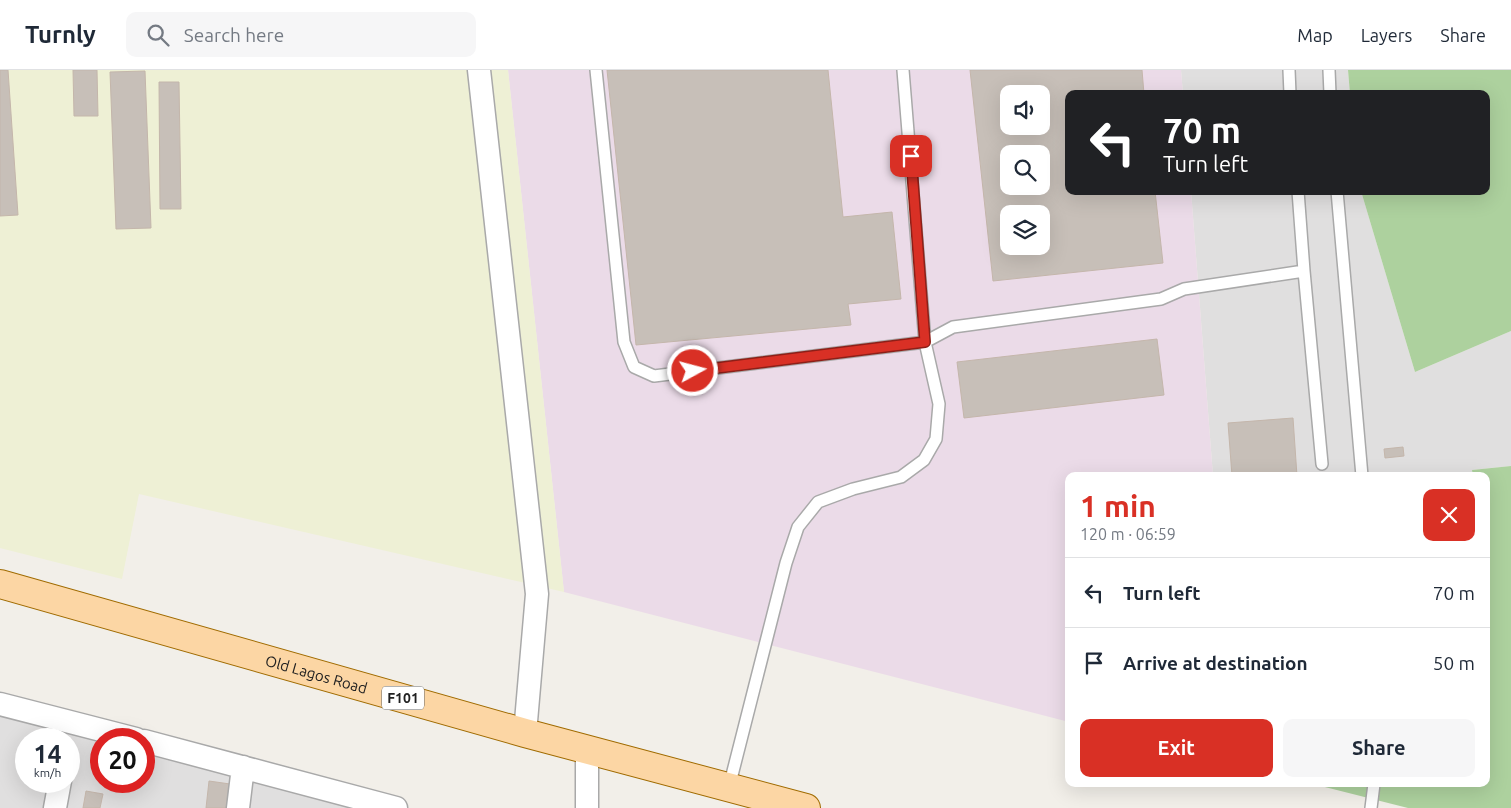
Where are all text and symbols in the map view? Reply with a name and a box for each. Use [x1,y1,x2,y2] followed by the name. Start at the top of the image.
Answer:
[126,12,476,57] search box
[25,21,96,48] text: Turnly
[144,21,172,49] icon: search
[184,24,284,46] text: Search here
[1297,25,1333,45] text: Map
[1361,25,1412,45] text: Layers
[1440,25,1486,45] text: Share
[1000,85,1050,255] map controls
[1000,85,1050,135] button: sound
[1080,110,1145,175] icon: left
[1163,110,1241,150] text: 70 m
[890,135,932,177] pin
[897,142,925,170] icon: arrive
[1000,145,1050,195] button: search
[1163,151,1248,176] text: Turn left
[1000,205,1050,255] button: layers
[666,344,718,396] position arrow
[1080,489,1156,523] text: 1 min
[1423,489,1475,541] button: close
[1080,525,1176,543] text: 120 m · 06:59
[1080,579,1108,607] icon: left
[1123,582,1201,604] text: Turn left
[1433,582,1475,604] text: 70 m
[1080,649,1108,677] icon: arrive
[264,651,369,696] street label: Old Lagos Road
[1123,652,1308,674] text: Arrive at destination
[1433,652,1475,674] text: 50 m
[382,686,424,710] road number: F101
[1080,719,1273,777] button: Exit
[1283,719,1475,777] button: Share
[90,728,155,793] speed limit sign: 20
[33,740,62,768] text: 14
[34,766,61,779] text: km/h

